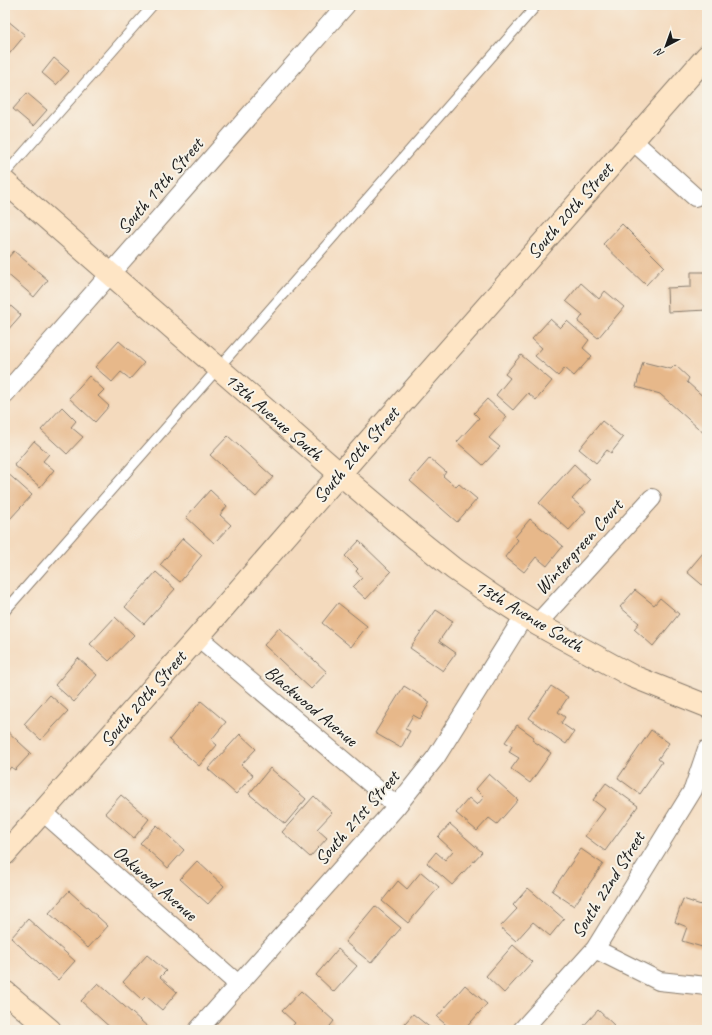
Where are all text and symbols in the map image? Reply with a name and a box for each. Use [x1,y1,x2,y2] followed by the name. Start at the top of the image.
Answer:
[646,26,686,66] north arrow
[651,45,667,61] text: N
[112,132,210,239] street label: South 19th Street
[522,157,620,264] street label: South 20th Street
[220,368,329,467] street label: 13th Avenue South
[308,401,406,508] street label: South 20th Street
[530,493,629,600] street label: Wintergreen Court
[470,574,589,659] street label: 13th Avenue South
[95,645,193,752] street label: South 20th Street
[260,660,364,753] street label: Blackwood Avenue
[309,764,406,870] street label: South 21st Street
[566,826,651,943] street label: South 22nd Street
[108,840,203,927] street label: Oakwood Avenue

